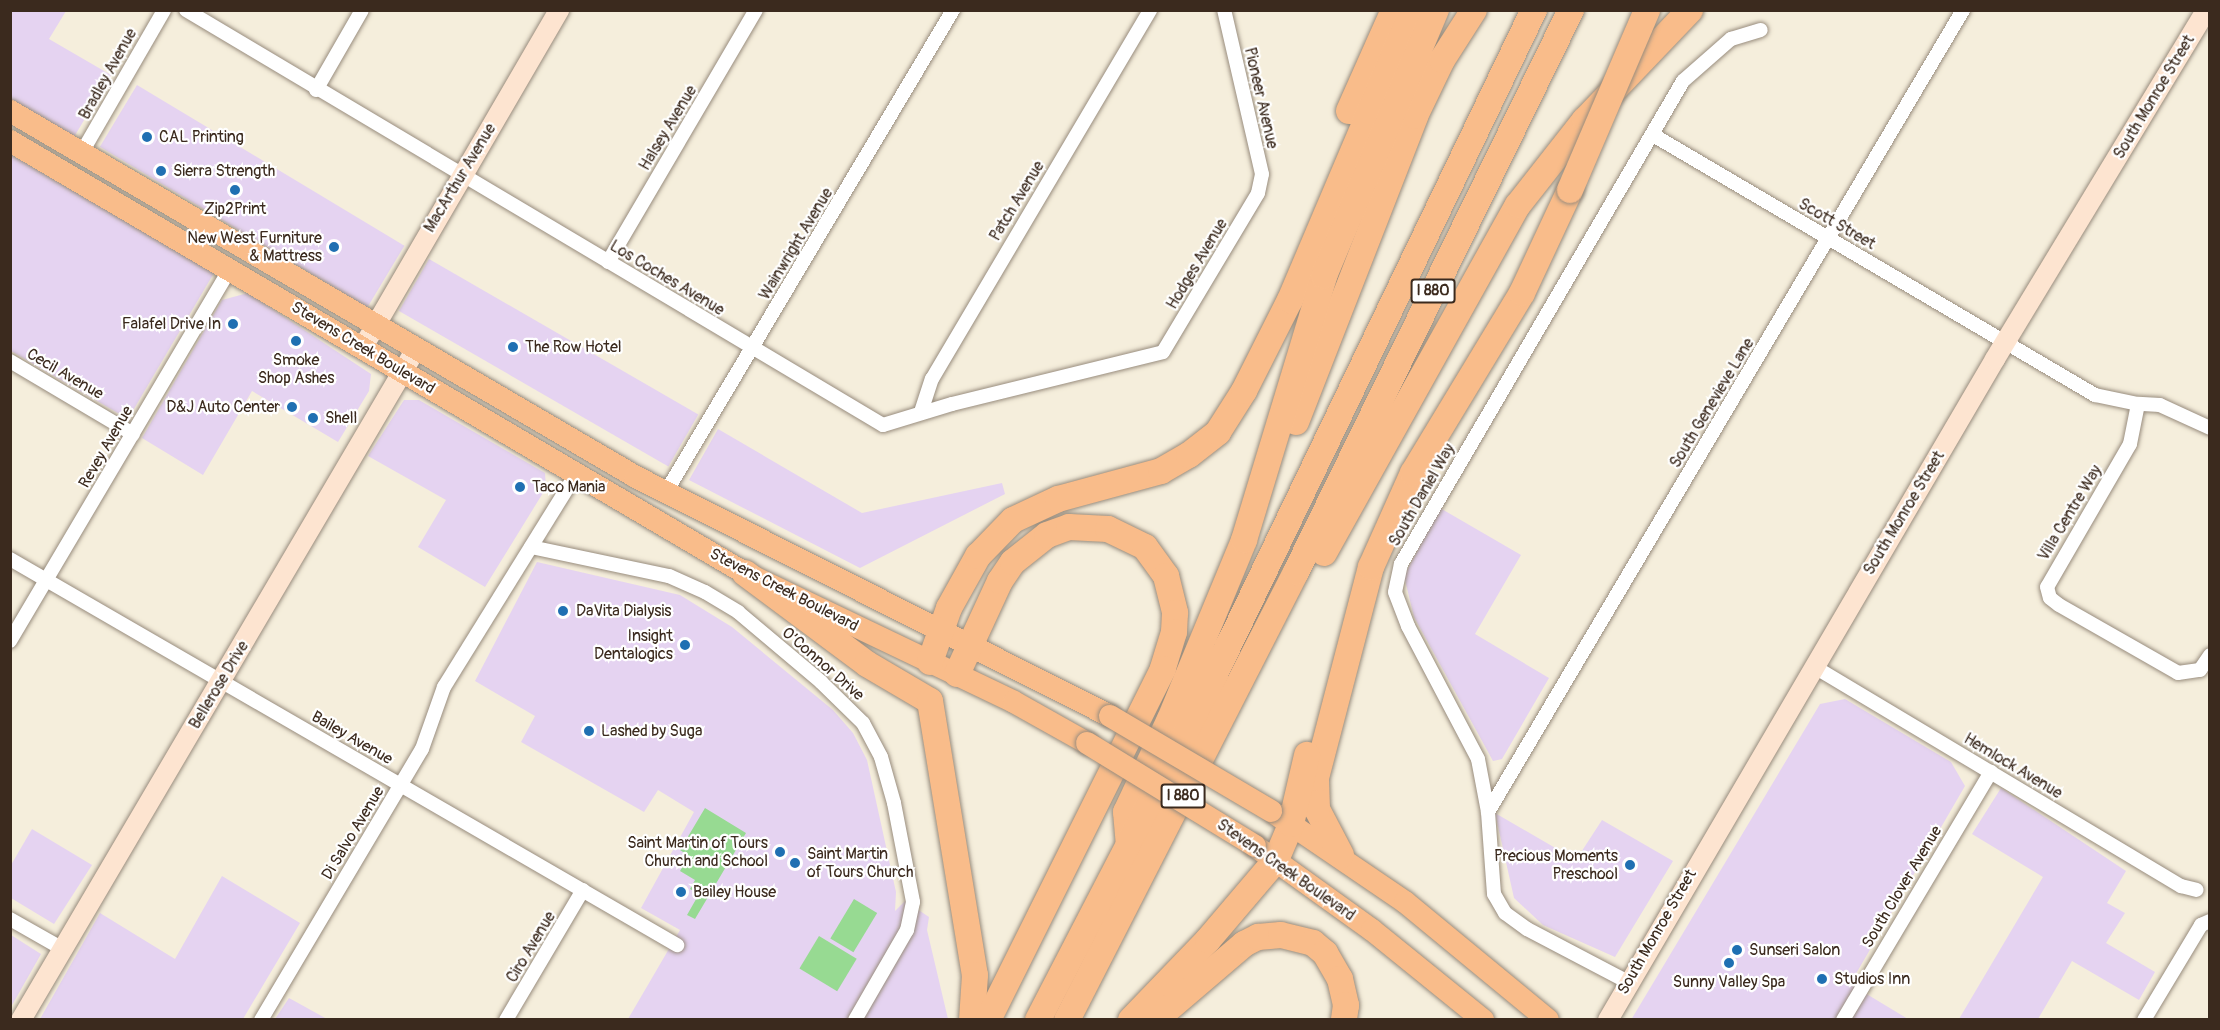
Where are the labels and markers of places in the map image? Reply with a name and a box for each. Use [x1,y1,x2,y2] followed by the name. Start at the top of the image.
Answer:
[159,127,244,147] place label: CAL Printing
[140,130,154,144] marker: CAL Printing
[173,161,275,181] place label: Sierra Strength
[154,164,168,178] marker: Sierra Strength
[228,183,242,197] marker: Zip2Print
[204,199,266,219] place label: Zip2Print
[187,228,322,266] place label: New West Furniture & Mattress
[327,240,341,254] marker: New West Furniture & Mattress
[122,314,221,334] place label: Falafel Drive In
[226,317,240,331] marker: Falafel Drive In
[289,334,303,348] marker: Smoke Shop Ashes
[525,337,622,357] place label: The Row Hotel
[506,340,520,354] marker: The Row Hotel
[258,350,334,388] place label: Smoke Shop Ashes
[166,397,280,417] place label: D&J Auto Center
[285,400,299,414] marker: D&J Auto Center
[325,408,357,428] place label: Shell
[306,411,320,425] marker: Shell
[532,477,605,497] place label: Taco Mania
[513,480,527,494] marker: Taco Mania
[576,601,671,621] place label: DaVita Dialysis
[554,602,572,620] marker: DaVita Dialysis
[594,626,673,664] place label: Insight Dentalogics
[678,638,692,652] marker: Insight Dentalogics
[601,721,702,741] place label: Lashed by Suga
[582,724,596,738] marker: Lashed by Suga
[627,833,768,871] place label: Saint Martin of Tours Church and School
[807,844,913,882] place label: Saint Martin of Tours Church
[773,845,787,859] marker: Saint Martin of Tours Church and School
[1494,846,1618,884] place label: Precious Moments Preschool
[788,856,802,870] marker: Saint Martin of Tours Church
[1623,858,1637,872] marker: Precious Moments Preschool
[693,882,776,902] place label: Bailey House
[674,885,688,899] marker: Bailey House
[1749,940,1840,960] place label: Sunseri Salon
[1730,943,1744,957] marker: Sunseri Salon
[1722,956,1736,970] marker: Sunny Valley Spa
[1834,969,1910,989] place label: Studios Inn
[1673,972,1785,992] place label: Sunny Valley Spa
[1815,972,1829,986] marker: Studios Inn

